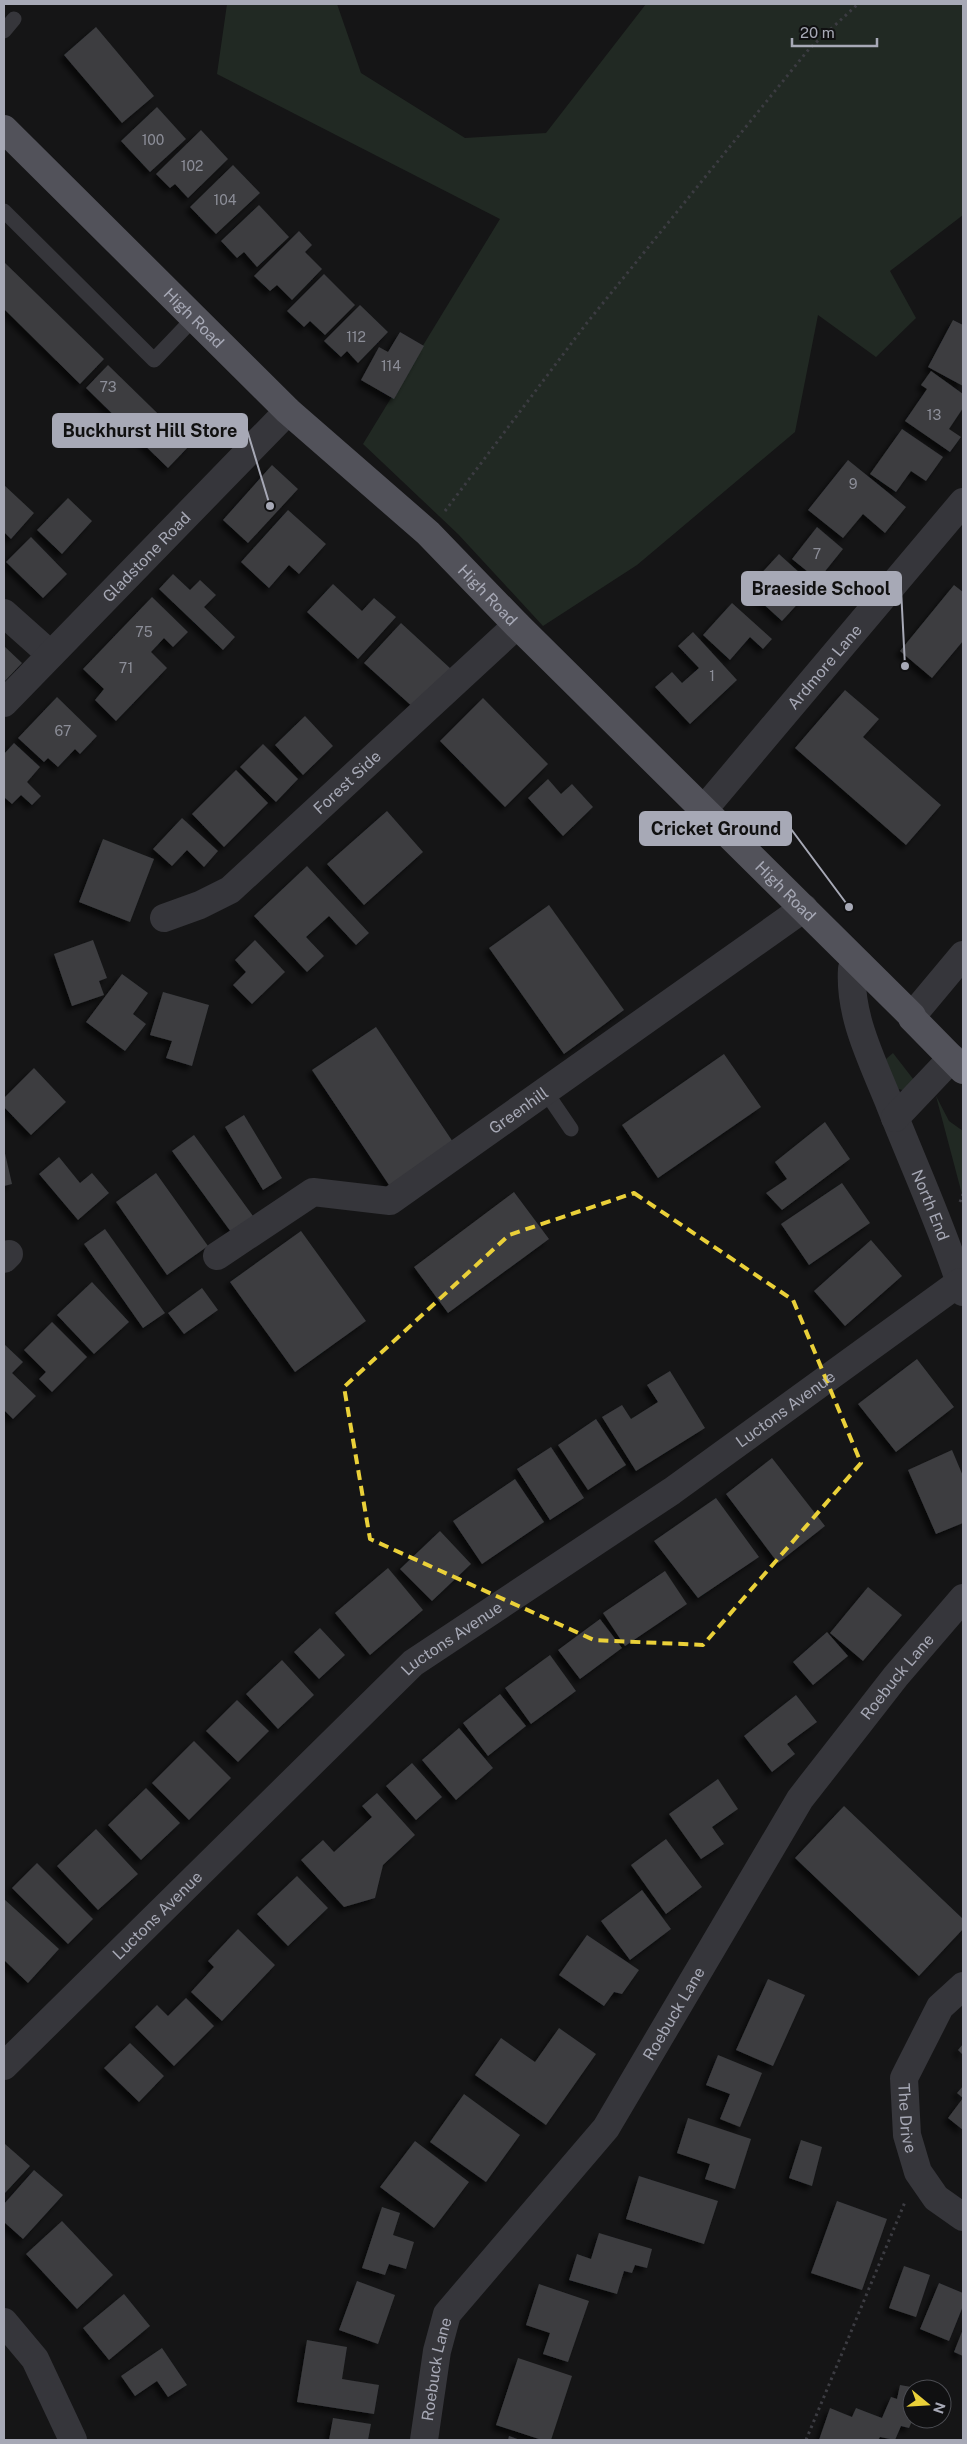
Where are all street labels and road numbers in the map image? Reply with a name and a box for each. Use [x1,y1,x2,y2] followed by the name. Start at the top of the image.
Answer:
[160,284,228,352] street label: High Road
[98,508,194,606] street label: Gladstone Road
[454,561,522,629] street label: High Road
[783,620,865,713] street label: Ardmore Lane
[309,746,385,818] street label: Forest Side
[752,857,820,925] street label: High Road
[485,1083,552,1138] street label: Greenhill
[908,1167,953,1243] street label: North End
[732,1366,839,1451] street label: Luctons Avenue
[397,1597,506,1679] street label: Luctons Avenue
[856,1630,938,1723] street label: Roebuck Lane
[108,1867,206,1963] street label: Luctons Avenue
[639,1963,708,2064] street label: Roebuck Lane
[895,2083,921,2155] street label: The Drive
[417,2315,455,2422] street label: Roebuck Lane

